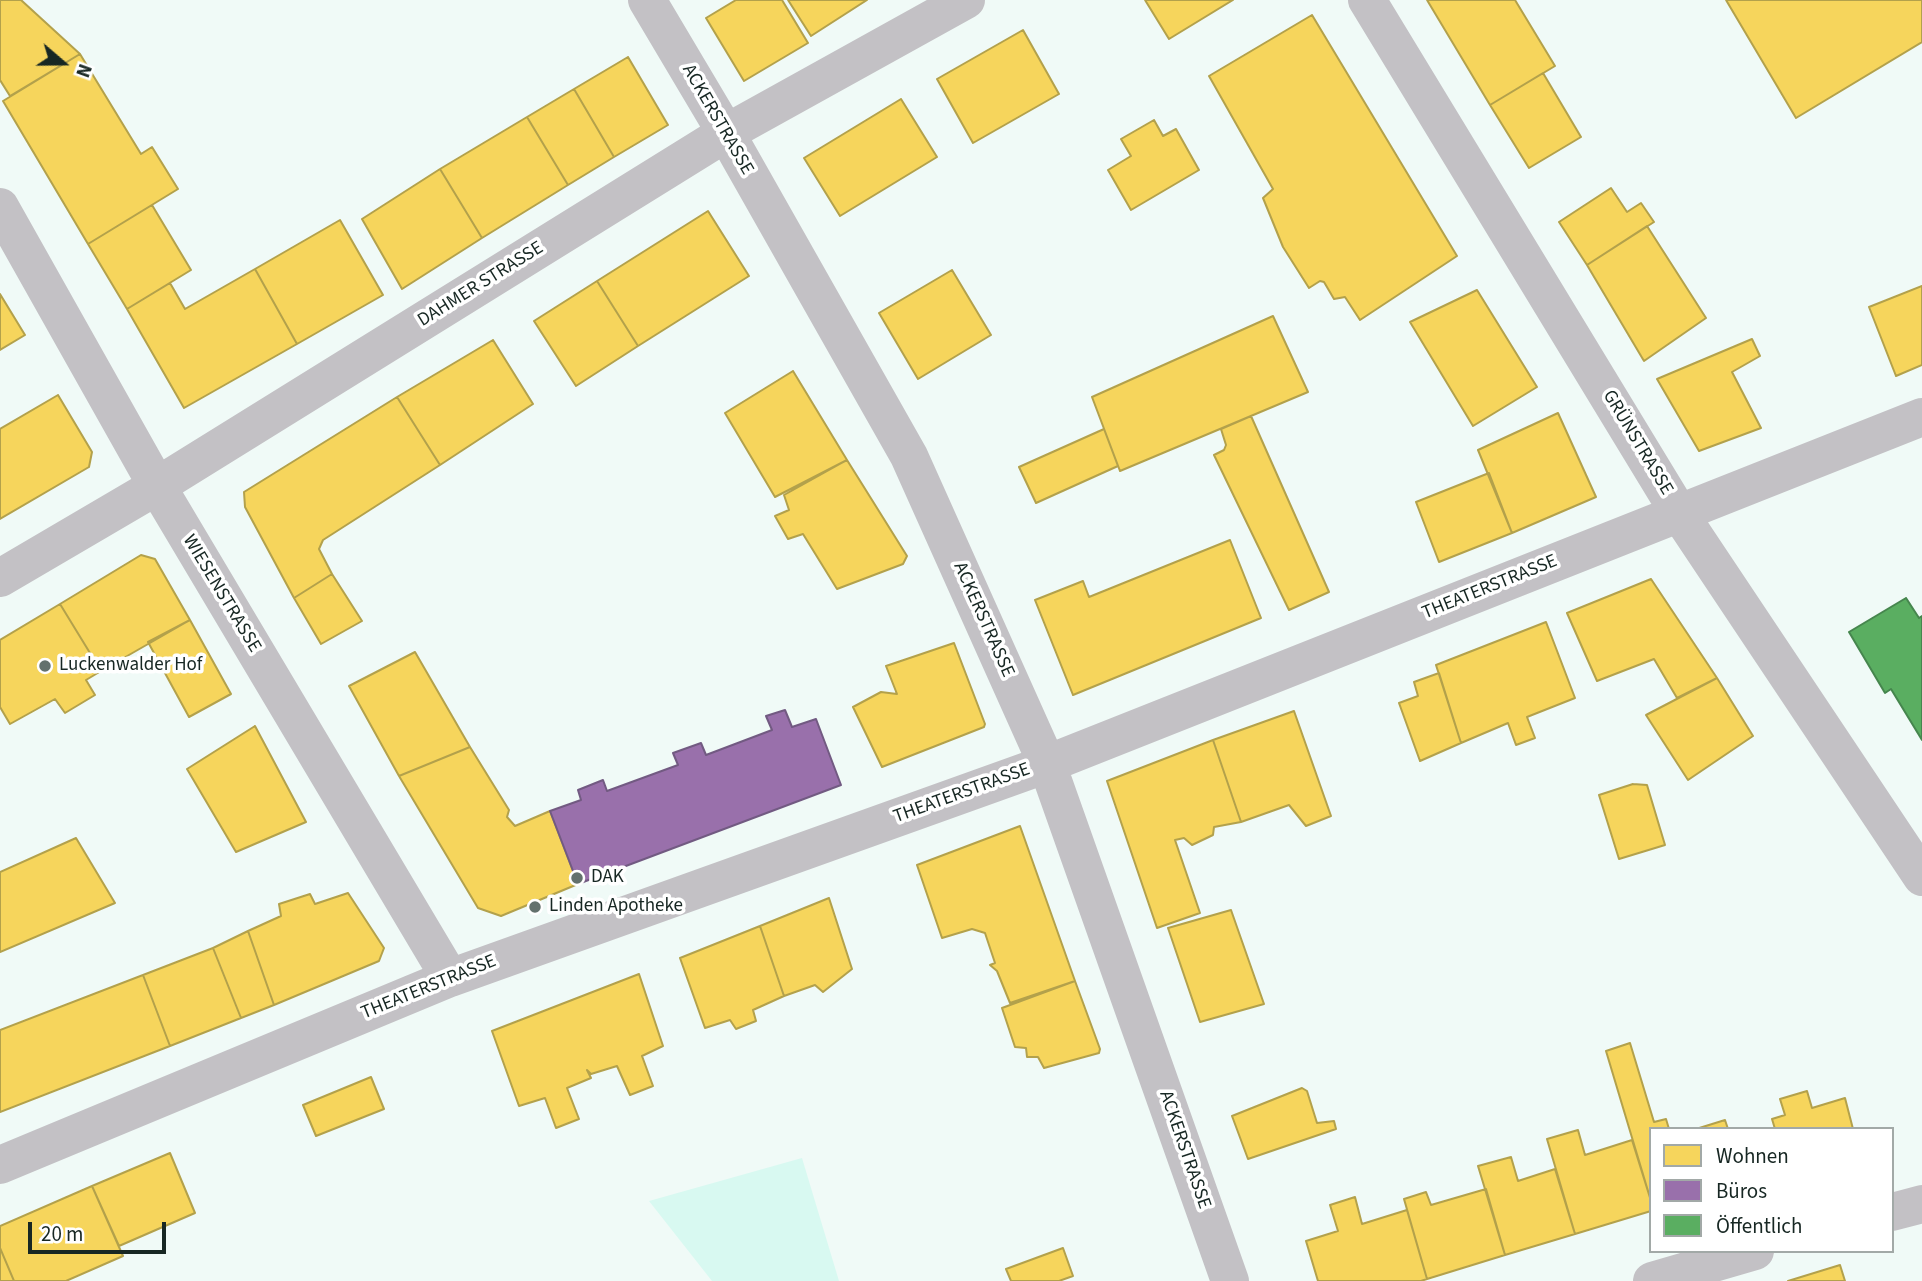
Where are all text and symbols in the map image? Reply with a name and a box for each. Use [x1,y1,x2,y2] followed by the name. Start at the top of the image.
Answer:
[28,28,98,98] north arrow
[68,60,98,81] text: N
[676,61,758,179] street label: ACKERSTRASSE
[414,237,548,333] street label: DAHMER STRASSE
[1597,386,1677,500] street label: GRÜNSTRASSE
[177,531,265,657] street label: WIESENSTRASSE
[1419,551,1561,625] street label: THEATERSTRASSE
[947,559,1019,681] street label: ACKERSTRASSE
[59,655,202,677] place label: Luckenwalder Hof
[37,658,53,674] marker: Luckenwalder Hof
[891,759,1033,829] street label: THEATERSTRASSE
[591,867,624,889] place label: DAK
[569,870,585,886] marker: DAK
[549,896,683,918] place label: Linden Apotheke
[527,899,543,915] marker: Linden Apotheke
[358,951,500,1025] street label: THEATERSTRASSE
[1153,1088,1215,1212] street label: ACKERSTRASSE
[1649,1127,1894,1253] legend
[1716,1141,1789,1171] text: Wohnen
[1716,1176,1767,1206] text: Büros
[32,1208,170,1252] scale bar
[1716,1211,1802,1241] text: Öffentlich
[41,1219,83,1249] text: 20 m

